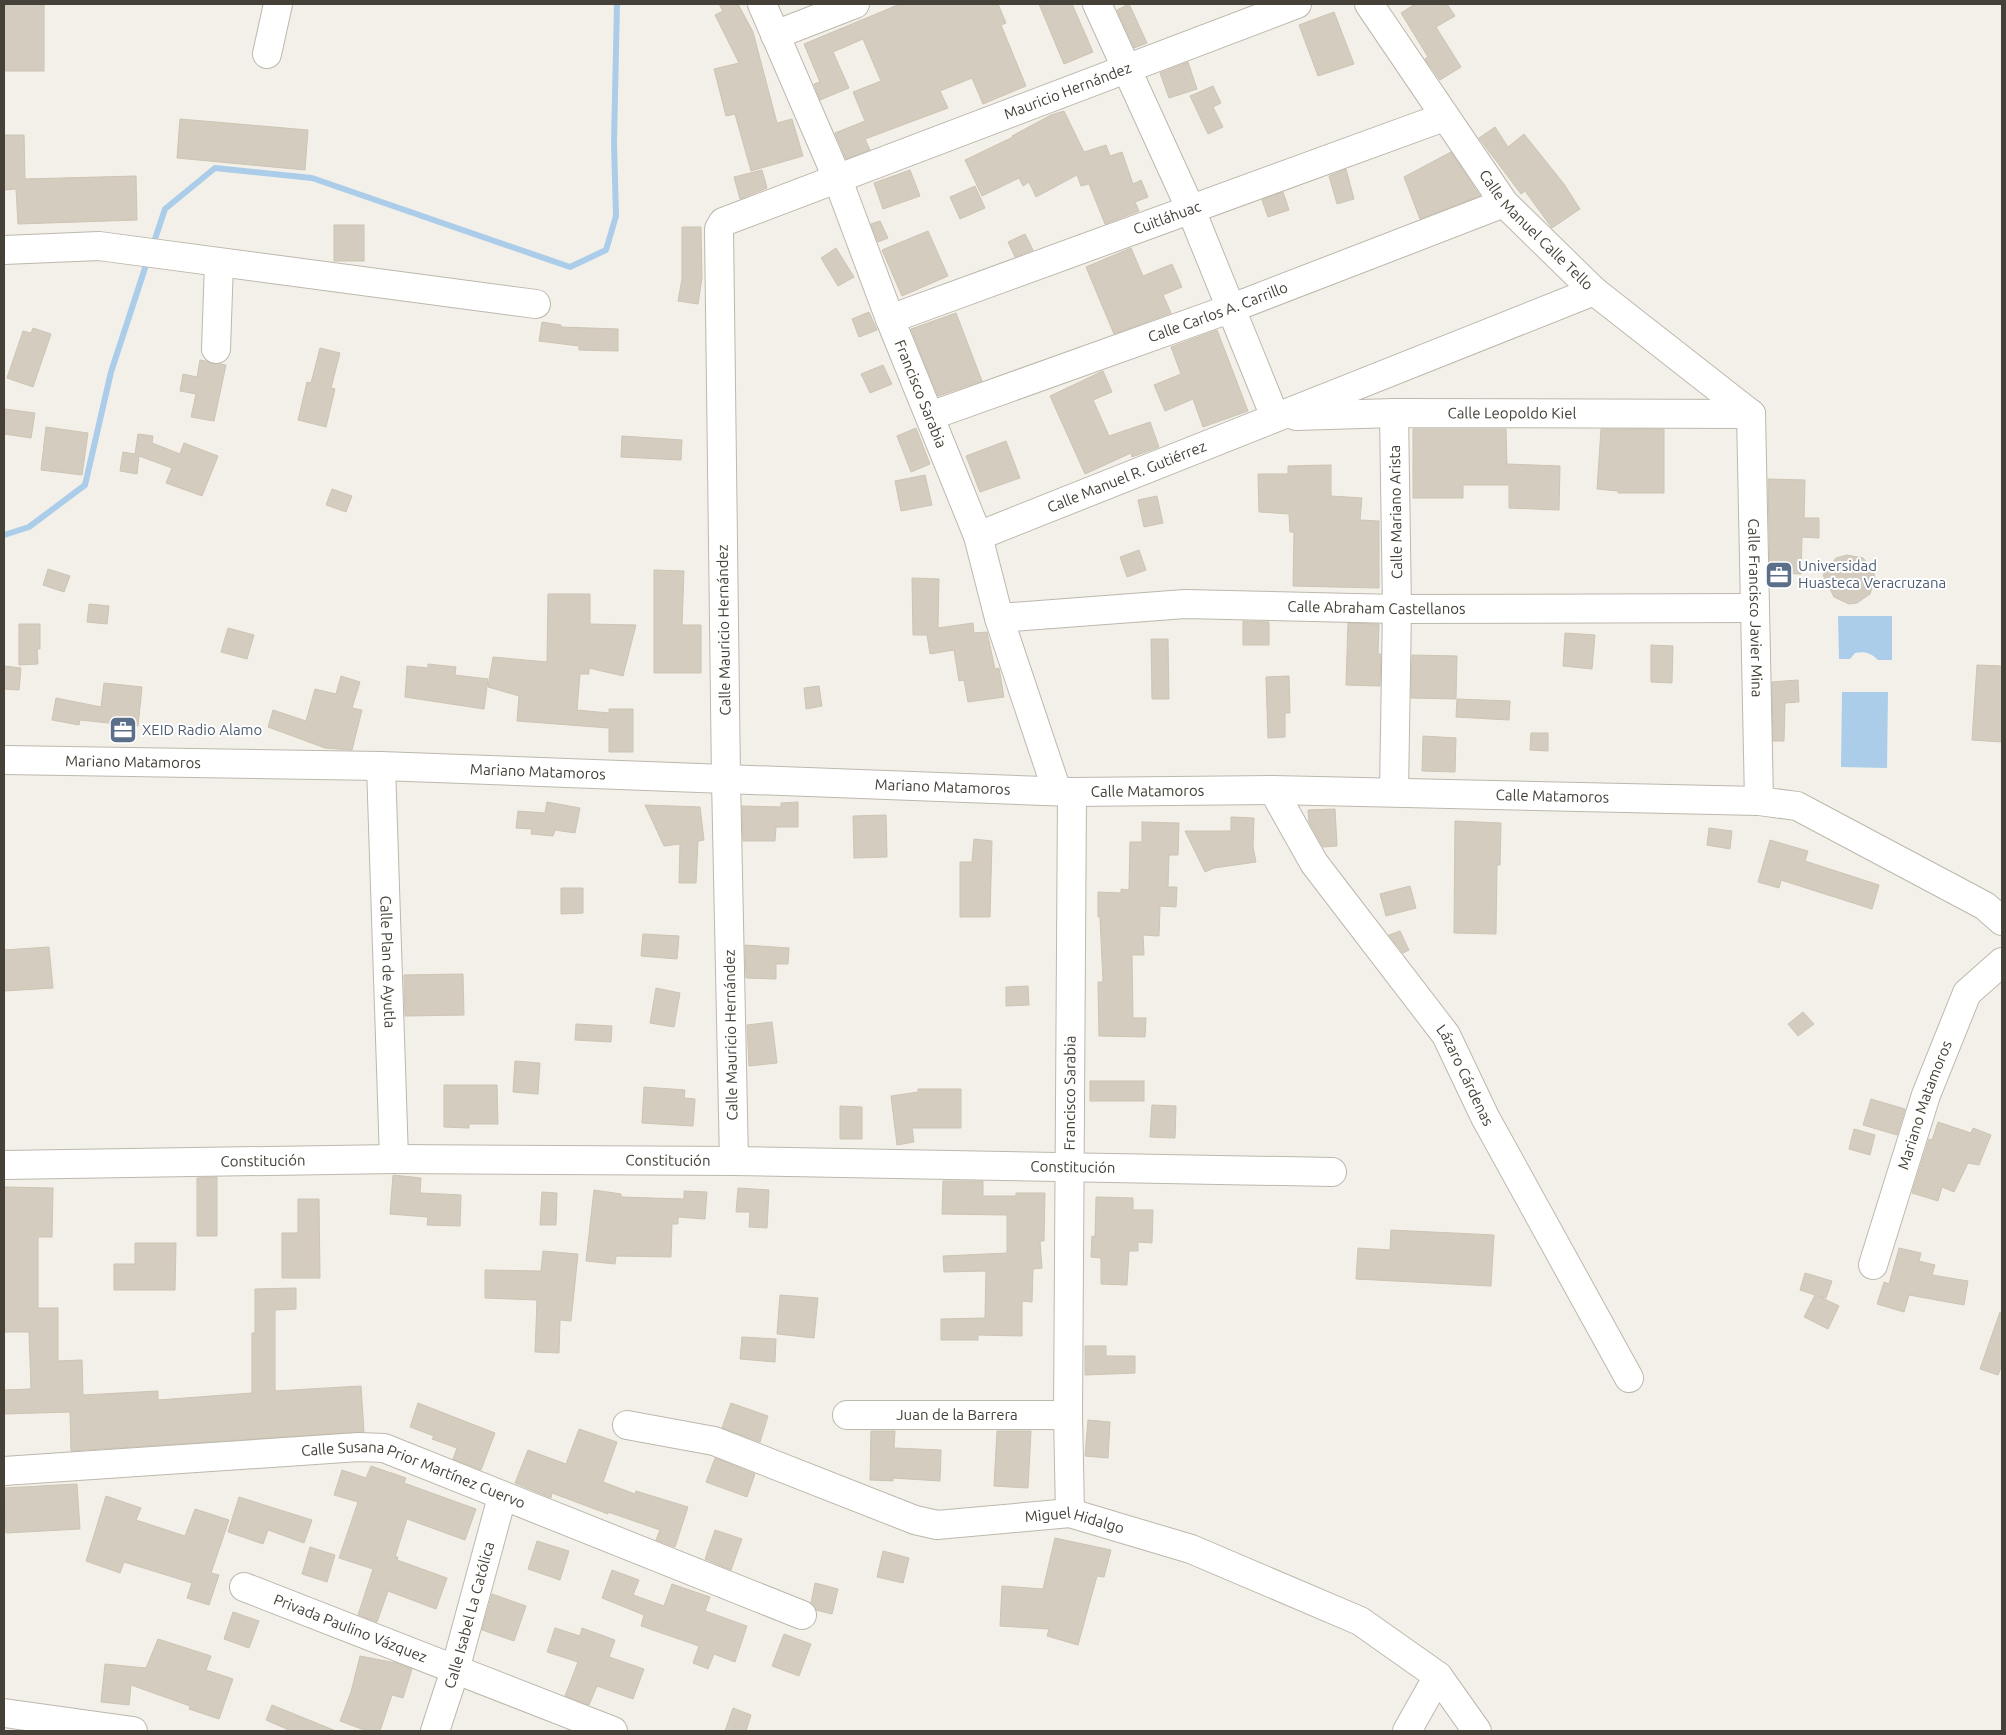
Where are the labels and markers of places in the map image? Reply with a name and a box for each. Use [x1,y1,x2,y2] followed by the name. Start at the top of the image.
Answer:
[1798,557,1946,591] place label: Universidad Huasteca Veracruzana
[1764,560,1794,590] office icon: Universidad Huasteca Veracruzana
[108,715,138,745] office icon: XEID Radio Alamo
[142,721,262,738] place label: XEID Radio Alamo

